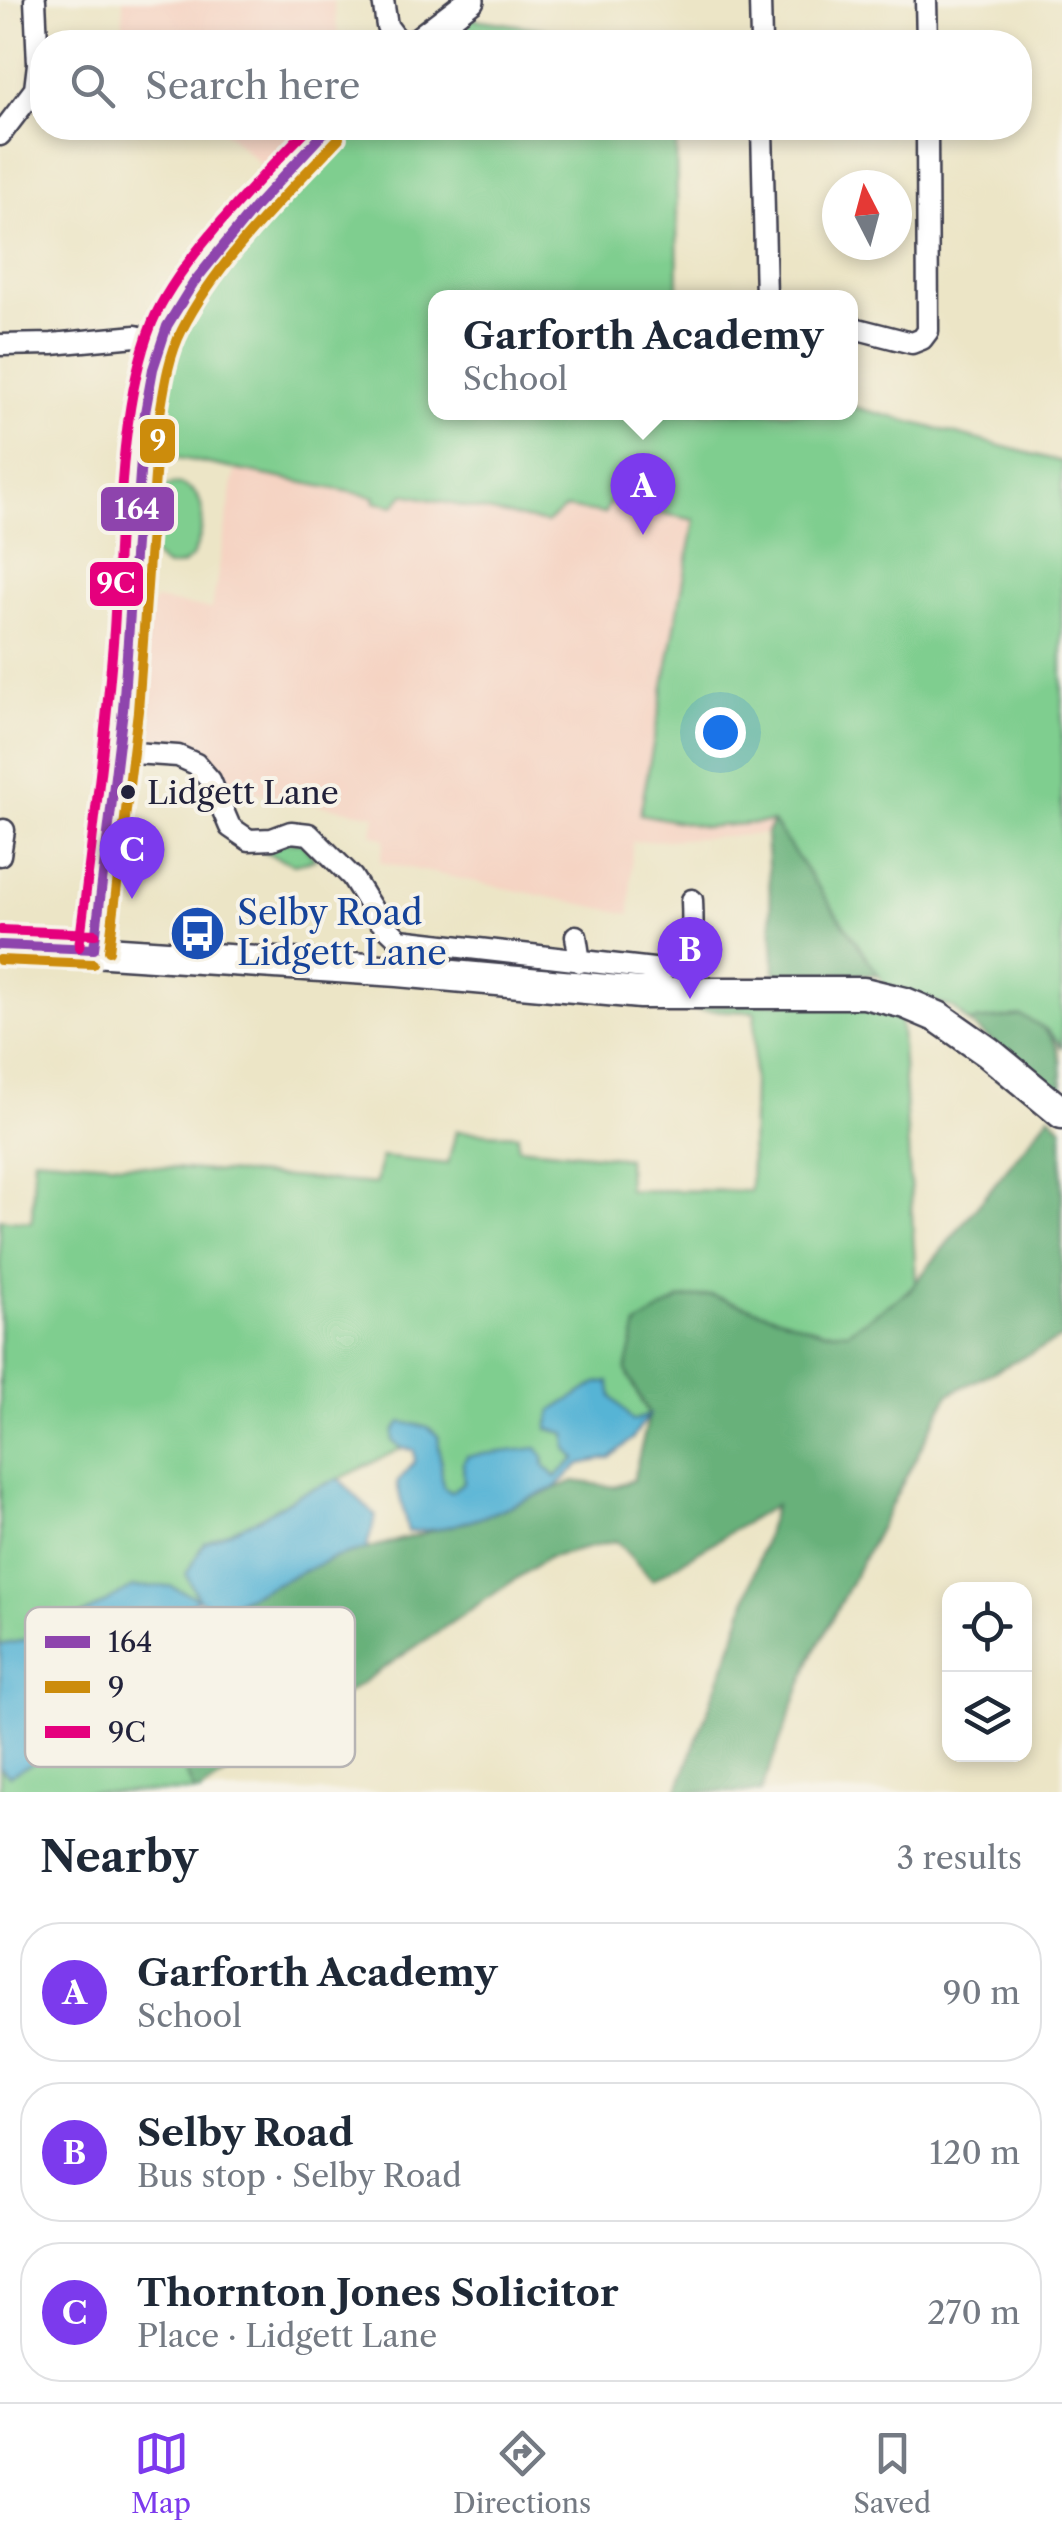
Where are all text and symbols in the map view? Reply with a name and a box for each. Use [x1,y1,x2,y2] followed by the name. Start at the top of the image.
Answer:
[30,30,1032,140] search box
[65,58,120,113] icon: search
[145,62,360,109] text: Search here
[822,170,912,260] north arrow
[428,290,858,420] popup
[463,312,823,359] text: Garforth Academy
[463,359,568,398] text: School
[138,417,177,465] line badge: 9
[150,423,166,457] text: 9
[610,452,676,535] pin: A
[99,485,176,533] line badge: 164
[114,492,160,526] text: 164
[88,560,145,608] line badge: 9C
[96,566,136,600] text: 9C
[695,707,746,758] your location
[147,773,339,812] place label: Lidgett Lane
[118,782,138,802] marker: Lidgett Lane
[100,816,164,899] pin: C
[237,891,447,974] place label: Selby Road Lidgett Lane
[168,903,228,963] bus stop icon: Selby Road Lidgett Lane
[658,916,722,999] pin: B
[942,1582,1032,1762] map controls
[942,1582,1032,1672] button: locate
[25,1607,355,1767] legend
[108,1625,152,1659] text: 164
[108,1670,124,1704] text: 9
[942,1672,1032,1762] button: layers
[108,1715,146,1749] text: 9C
[40,1831,198,1883] text: Nearby
[896,1838,1022,1877] text: 3 results
[137,1949,497,1996] text: Garforth Academy
[62,1973,87,2012] text: A
[943,1973,1020,2012] text: 90 m
[137,1996,242,2035] text: School
[137,2109,354,2156] text: Selby Road
[63,2133,86,2172] text: B
[930,2133,1020,2172] text: 120 m
[137,2156,462,2195] text: Bus stop · Selby Road
[137,2269,618,2316] text: Thornton Jones Solicitor
[62,2293,87,2332] text: C
[927,2293,1020,2332] text: 270 m
[137,2316,437,2355] text: Place · Lidgett Lane
[131,2426,191,2520] tab: Map
[453,2426,591,2520] tab: Directions
[853,2426,931,2520] tab: Saved

